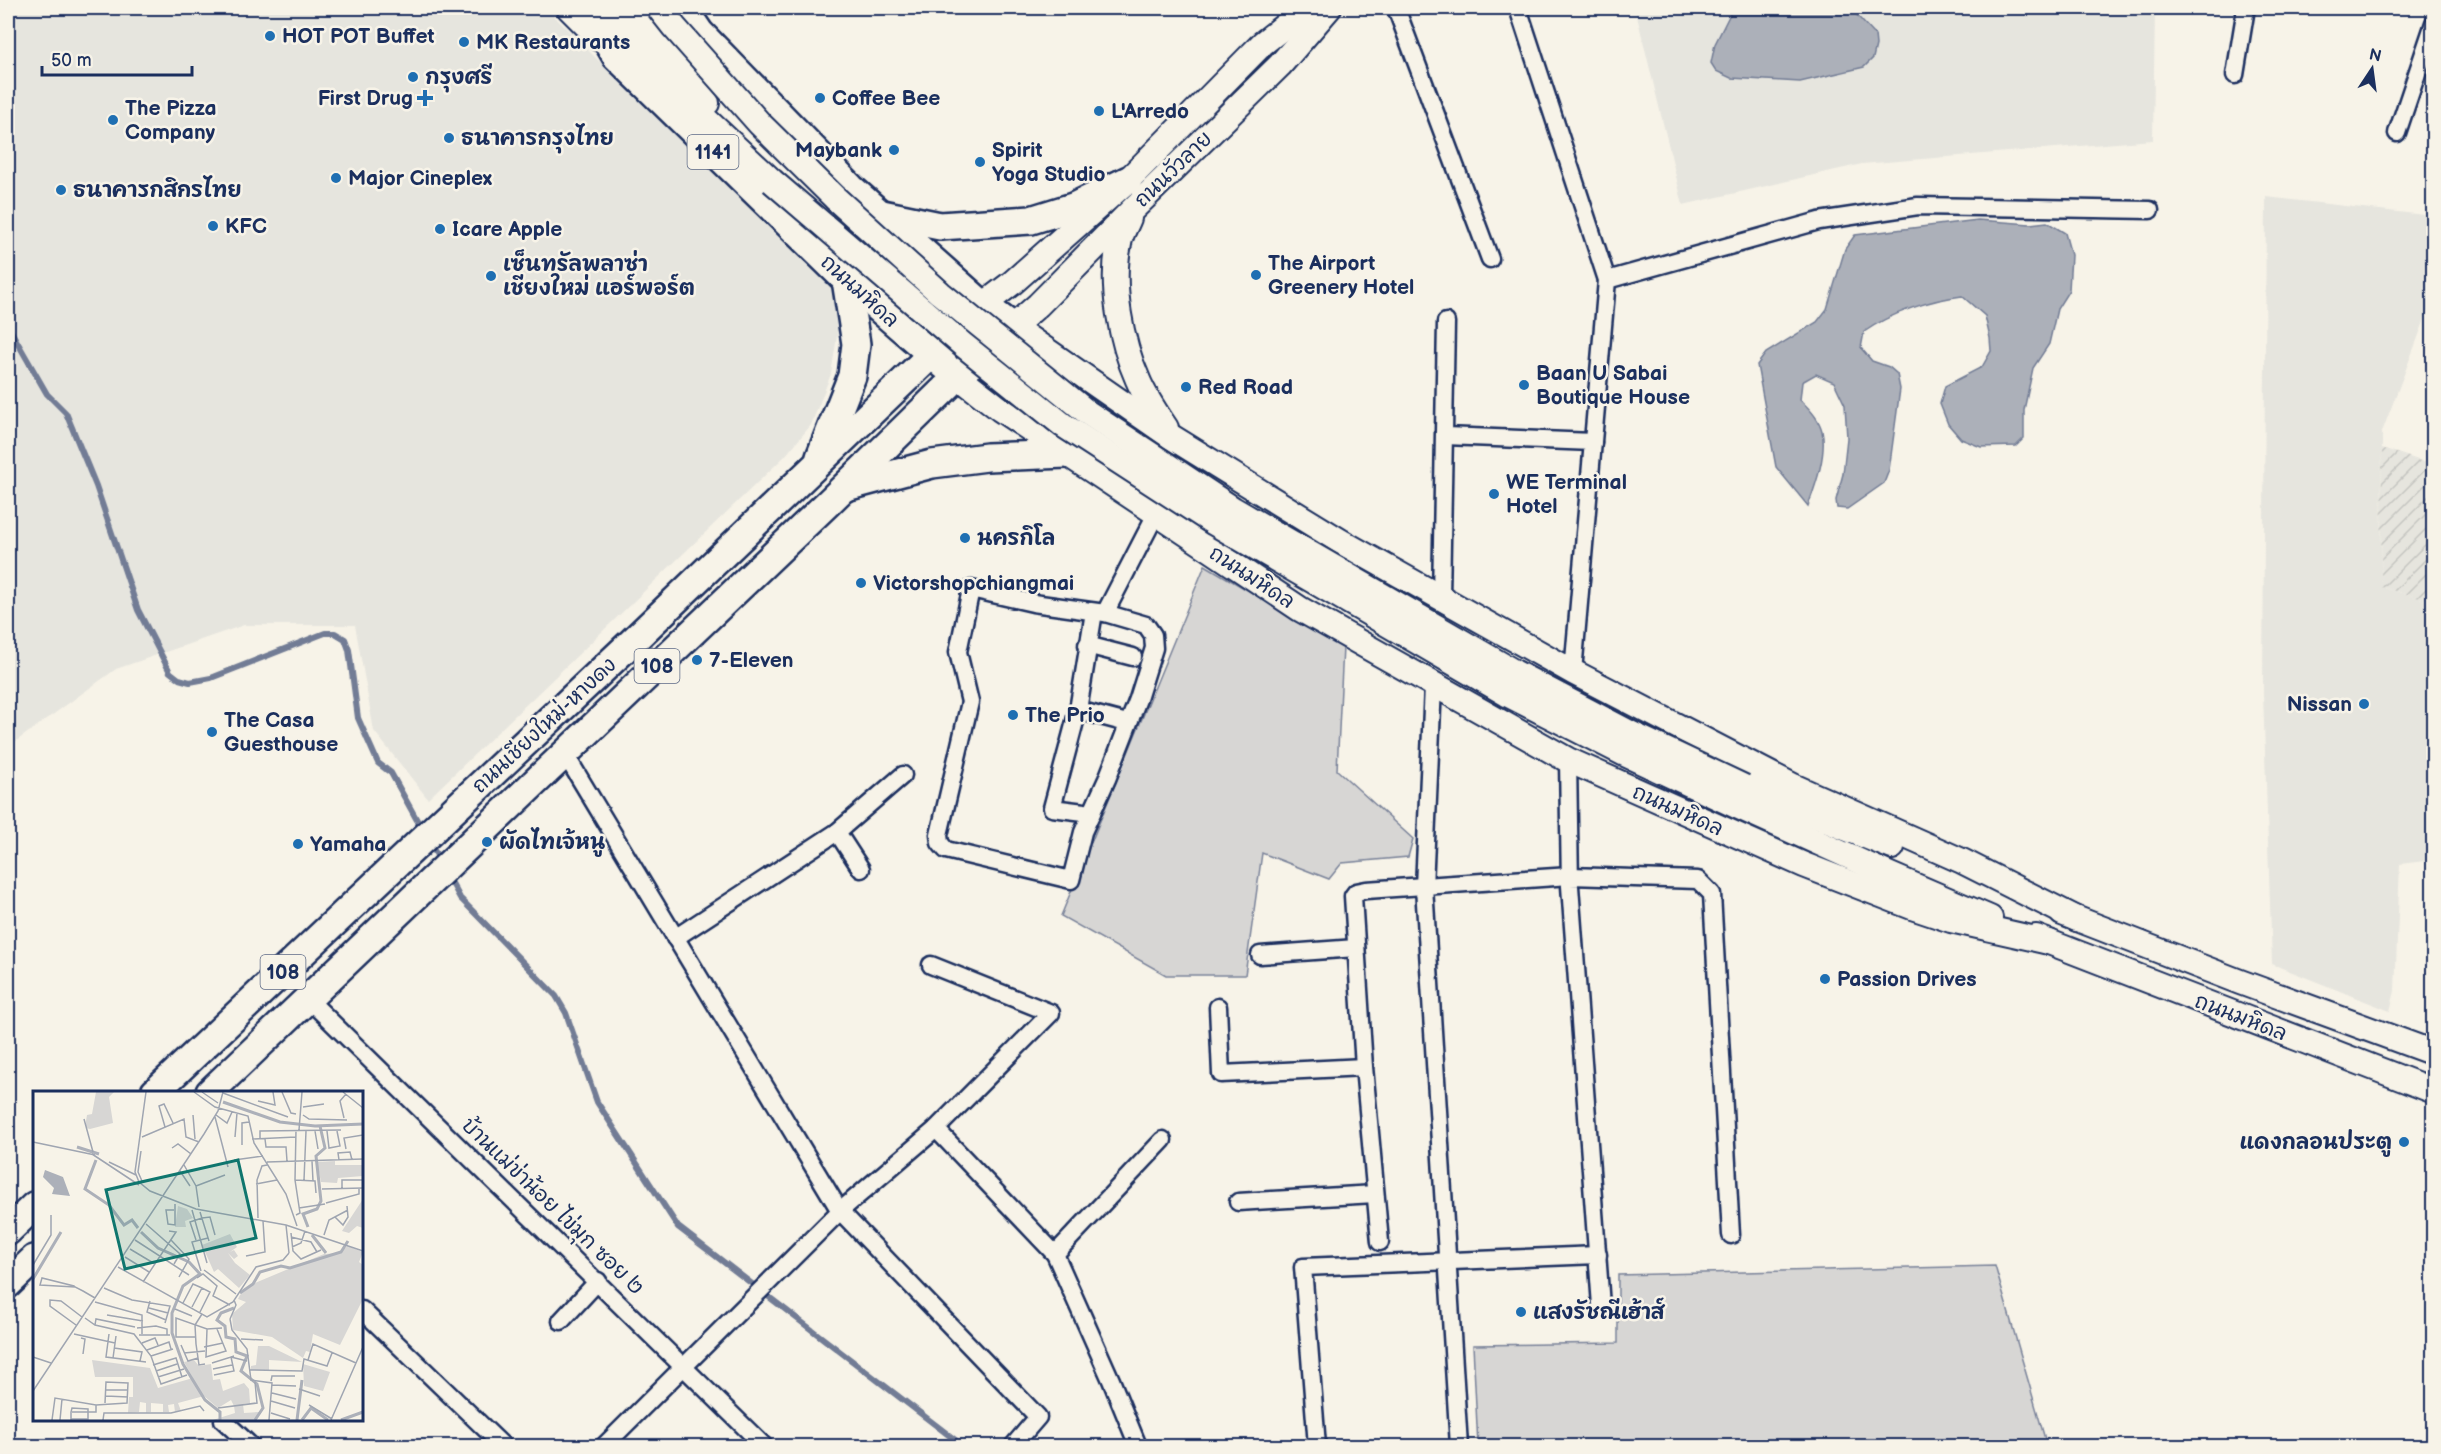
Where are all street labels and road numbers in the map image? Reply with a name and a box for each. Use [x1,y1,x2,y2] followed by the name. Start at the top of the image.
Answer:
[1129,126,1217,212] street label: ถนนวัวลาย
[688,135,738,169] road number: 1141
[815,250,904,333] street label: ถนนมหิดล
[1204,541,1299,614] street label: ถนนมหิดล
[634,649,680,683] road number: 108
[466,651,622,799] street label: ถนนเชียงใหม่-หางดง
[1629,779,1727,842] street label: ถนนมหิดล
[260,955,306,989] road number: 108
[2191,988,2290,1046] street label: ถนนมหิดล
[454,1112,650,1302] street label: บ้านแม่ข่าน้อย ไข่มุก ซอย ๒

